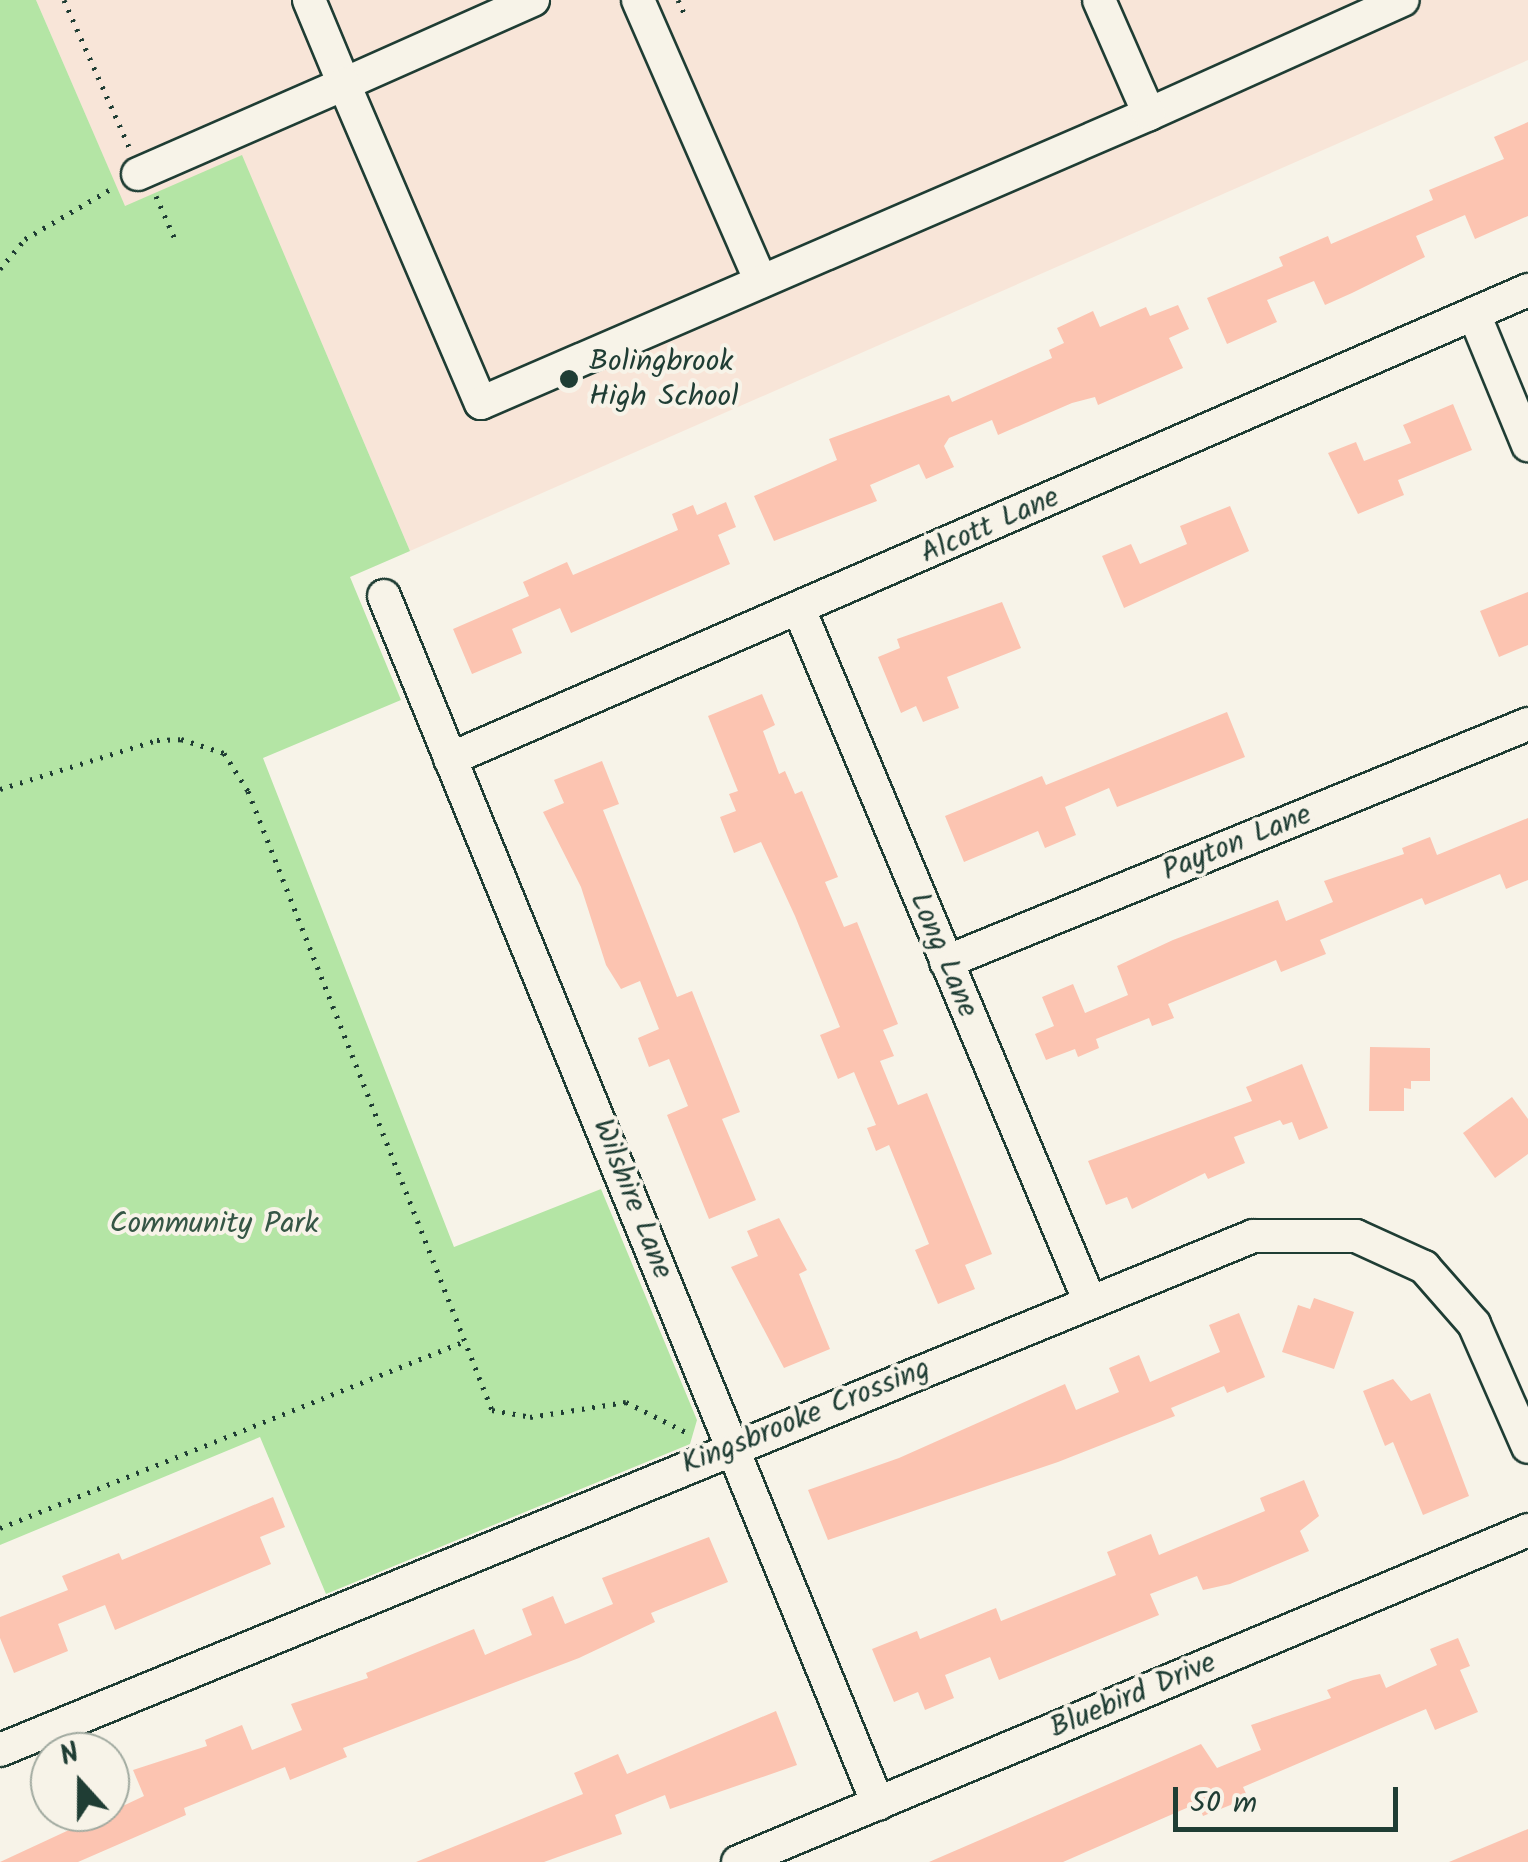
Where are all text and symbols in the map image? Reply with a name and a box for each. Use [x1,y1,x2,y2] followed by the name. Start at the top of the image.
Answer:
[589,344,738,414] place label: Bolingbrook High School
[558,368,580,390] marker: Bolingbrook High School
[915,480,1065,572] street label: Alcott Lane
[1157,797,1317,889] street label: Payton Lane
[901,887,985,1023] street label: Long Lane
[584,1114,680,1284] street label: Wilshire Lane
[110,1206,318,1242] park label: Community Park
[677,1351,935,1483] street label: Kingsbrooke Crossing
[1045,1645,1221,1747] street label: Bluebird Drive
[53,1731,86,1780] text: N
[30,1732,130,1832] north arrow
[1178,1767,1403,1829] scale bar
[1190,1780,1257,1828] text: 50 m

